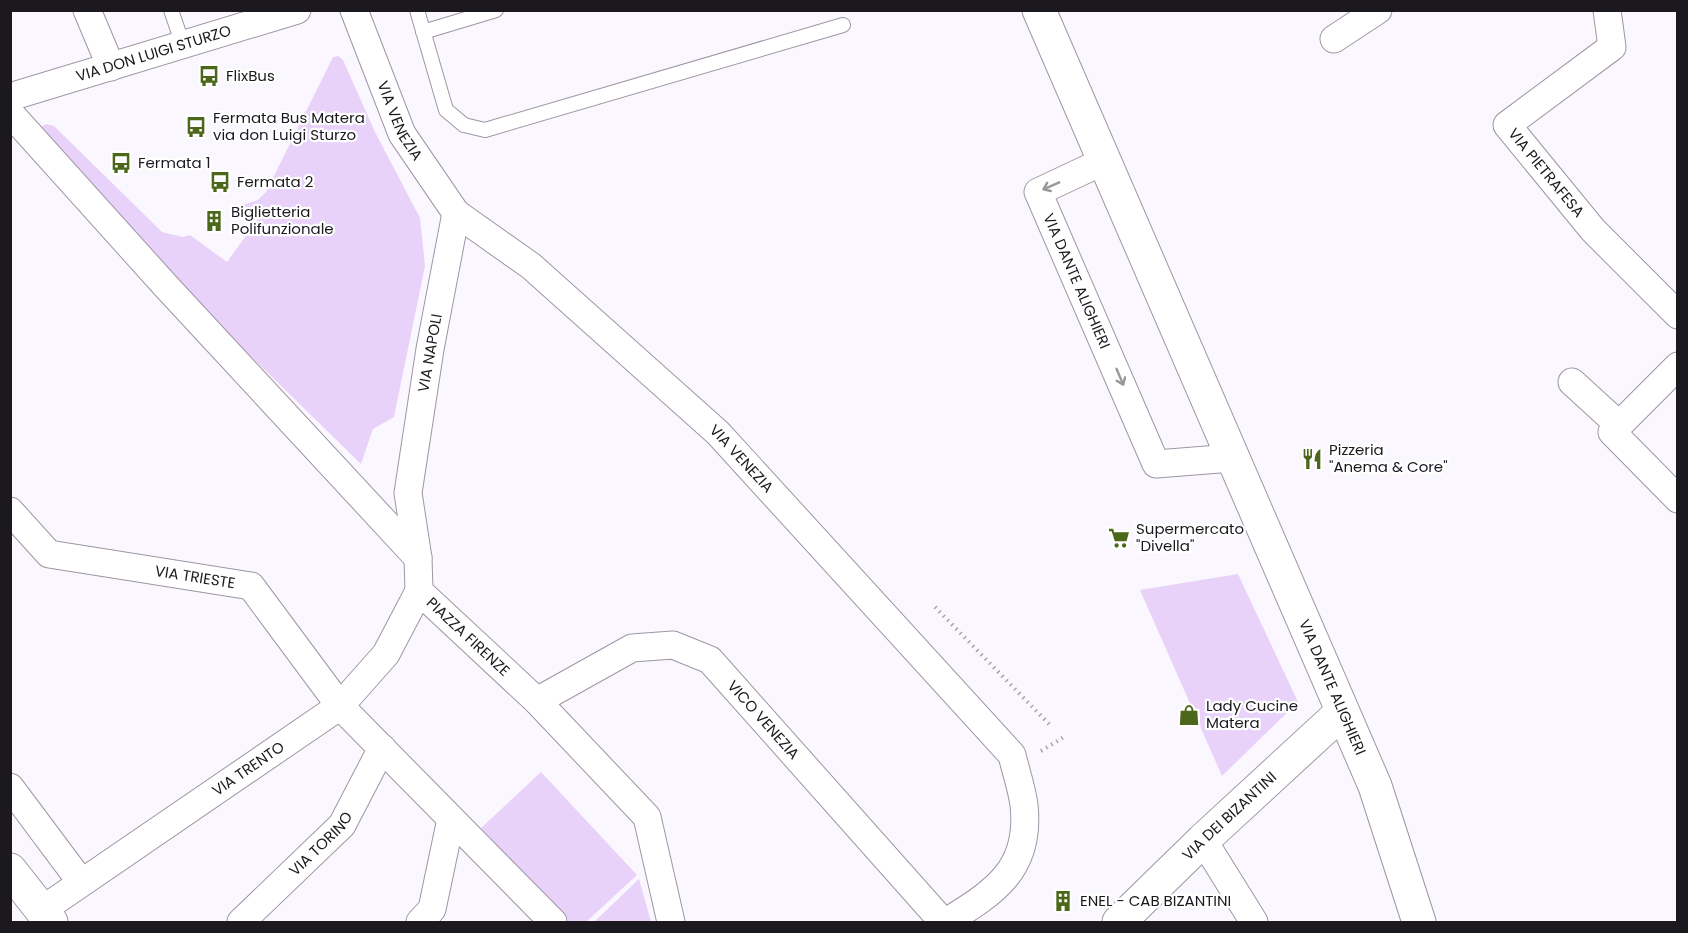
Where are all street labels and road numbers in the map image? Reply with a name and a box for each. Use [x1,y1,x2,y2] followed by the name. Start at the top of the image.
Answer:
[73,20,234,86] street label: VIA DON LUIGI STURZO
[372,78,428,164] street label: VIA VENEZIA
[1504,123,1589,222] street label: VIA PIETRAFESA
[1038,210,1116,352] street label: VIA DANTE ALIGHIERI
[412,312,447,394] street label: VIA NAPOLI
[705,419,779,497] street label: VIA VENEZIA
[153,560,237,593] street label: VIA TRIESTE
[422,592,515,681] street label: PIAZZA FIRENZE
[1294,616,1371,758] street label: VIA DANTE ALIGHIERI
[723,676,804,764] street label: VICO VENEZIA
[208,736,289,801] street label: VIA TRENTO
[1177,767,1281,865] street label: VIA DEI BIZANTINI
[284,808,357,880] street label: VIA TORINO

